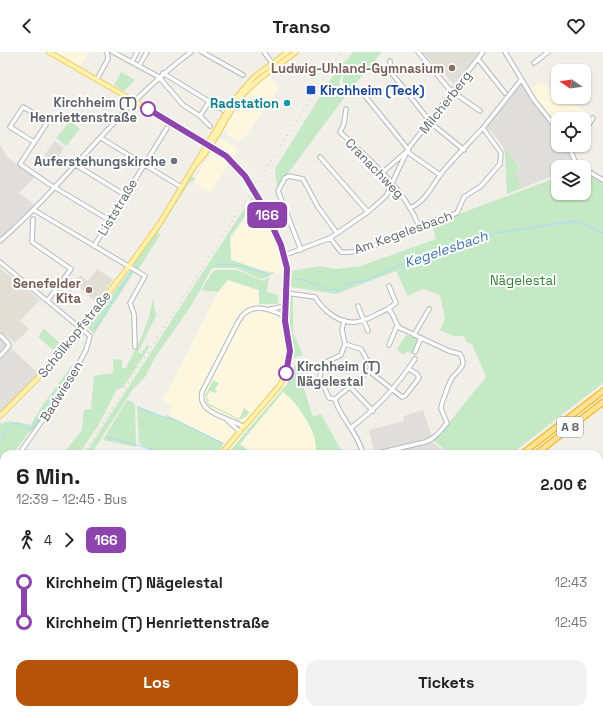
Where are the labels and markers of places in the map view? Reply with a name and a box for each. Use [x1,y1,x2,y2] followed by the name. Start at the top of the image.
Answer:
[271,60,444,77] place label: Ludwig-Uhland-Gymnasium
[447,63,457,73] marker: Ludwig-Uhland-Gymnasium
[320,82,425,99] place label: Kirchheim (Teck)
[305,84,317,96] marker: Kirchheim (Teck)
[30,94,137,126] place label: Kirchheim (T) Henriettenstraße
[210,95,279,112] place label: Radstation
[282,98,292,108] marker: Radstation
[140,101,156,117] marker: Kirchheim (T) Henriettenstraße
[34,153,166,170] place label: Auferstehungskirche
[169,156,179,166] marker: Auferstehungskirche
[13,275,81,307] place label: Senefelder Kita
[84,285,94,295] marker: Senefelder Kita
[297,358,380,390] place label: Kirchheim (T) Nägelestal
[278,365,294,381] marker: Kirchheim (T) Nägelestal

